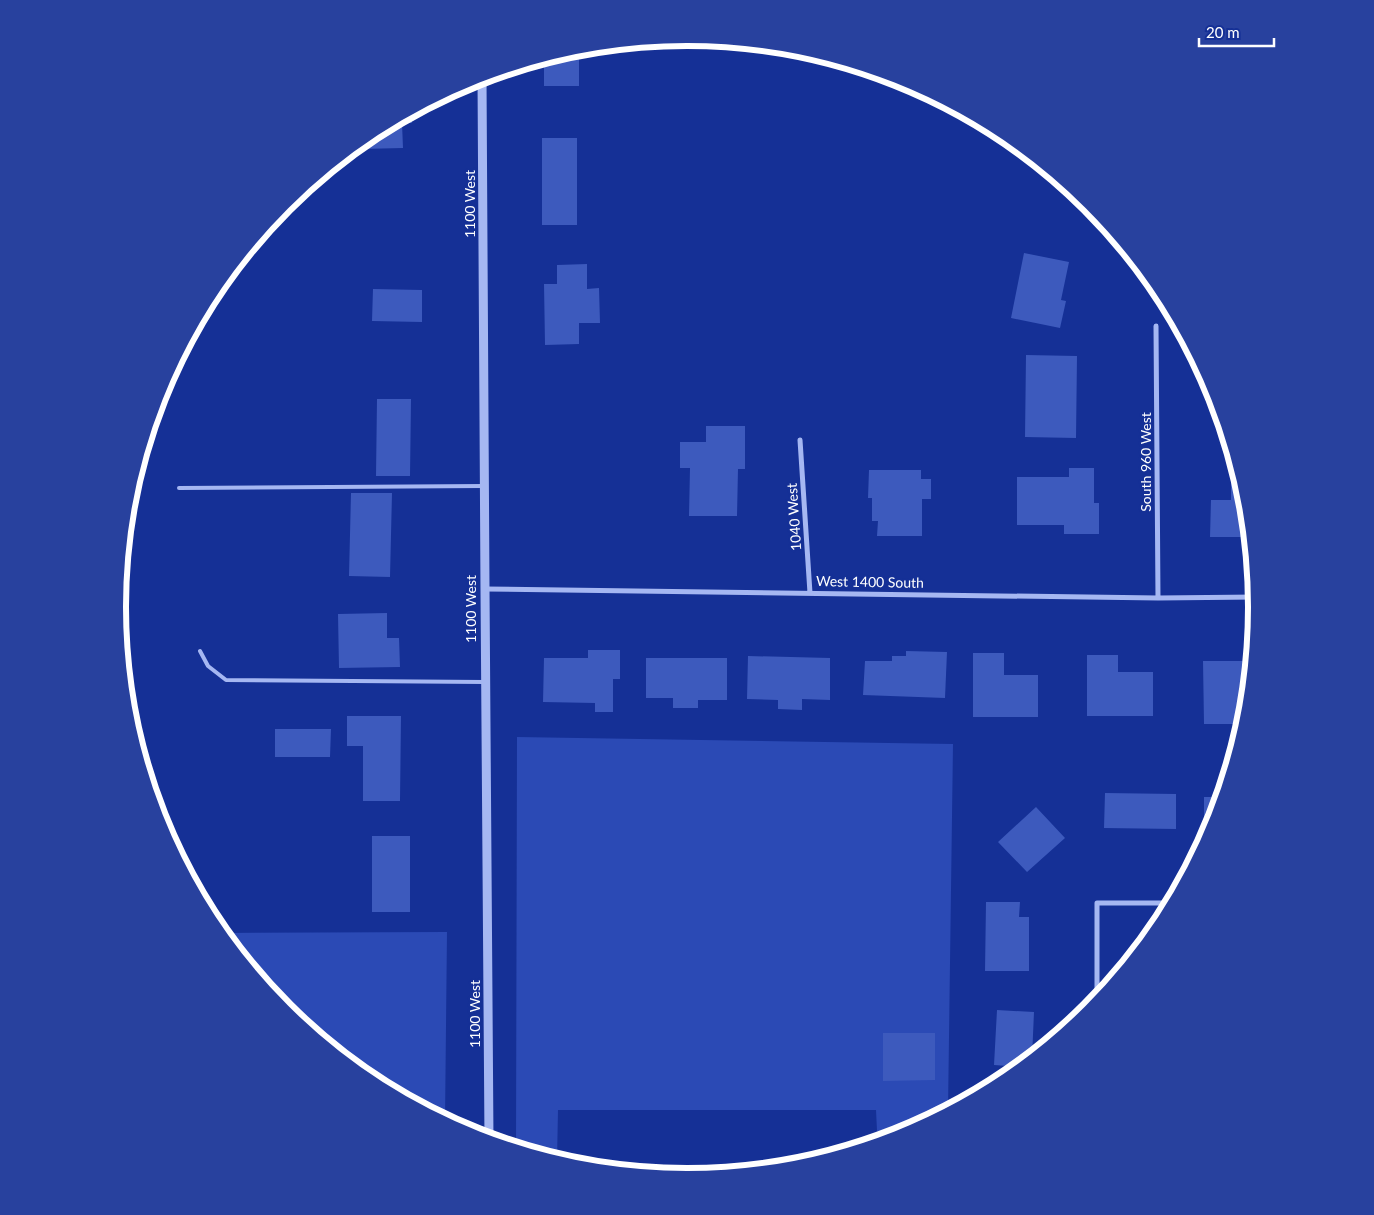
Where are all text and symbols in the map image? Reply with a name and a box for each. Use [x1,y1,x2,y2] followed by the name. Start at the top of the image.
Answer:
[1199,15,1274,47] scale bar
[1206,23,1240,41] text: 20 m
[461,170,478,238] street label: 1100 West
[1137,412,1154,512] street label: South 960 West
[783,482,804,552] street label: 1040 West
[816,572,924,591] street label: West 1400 South
[462,575,479,643] street label: 1100 West
[466,980,483,1048] street label: 1100 West

